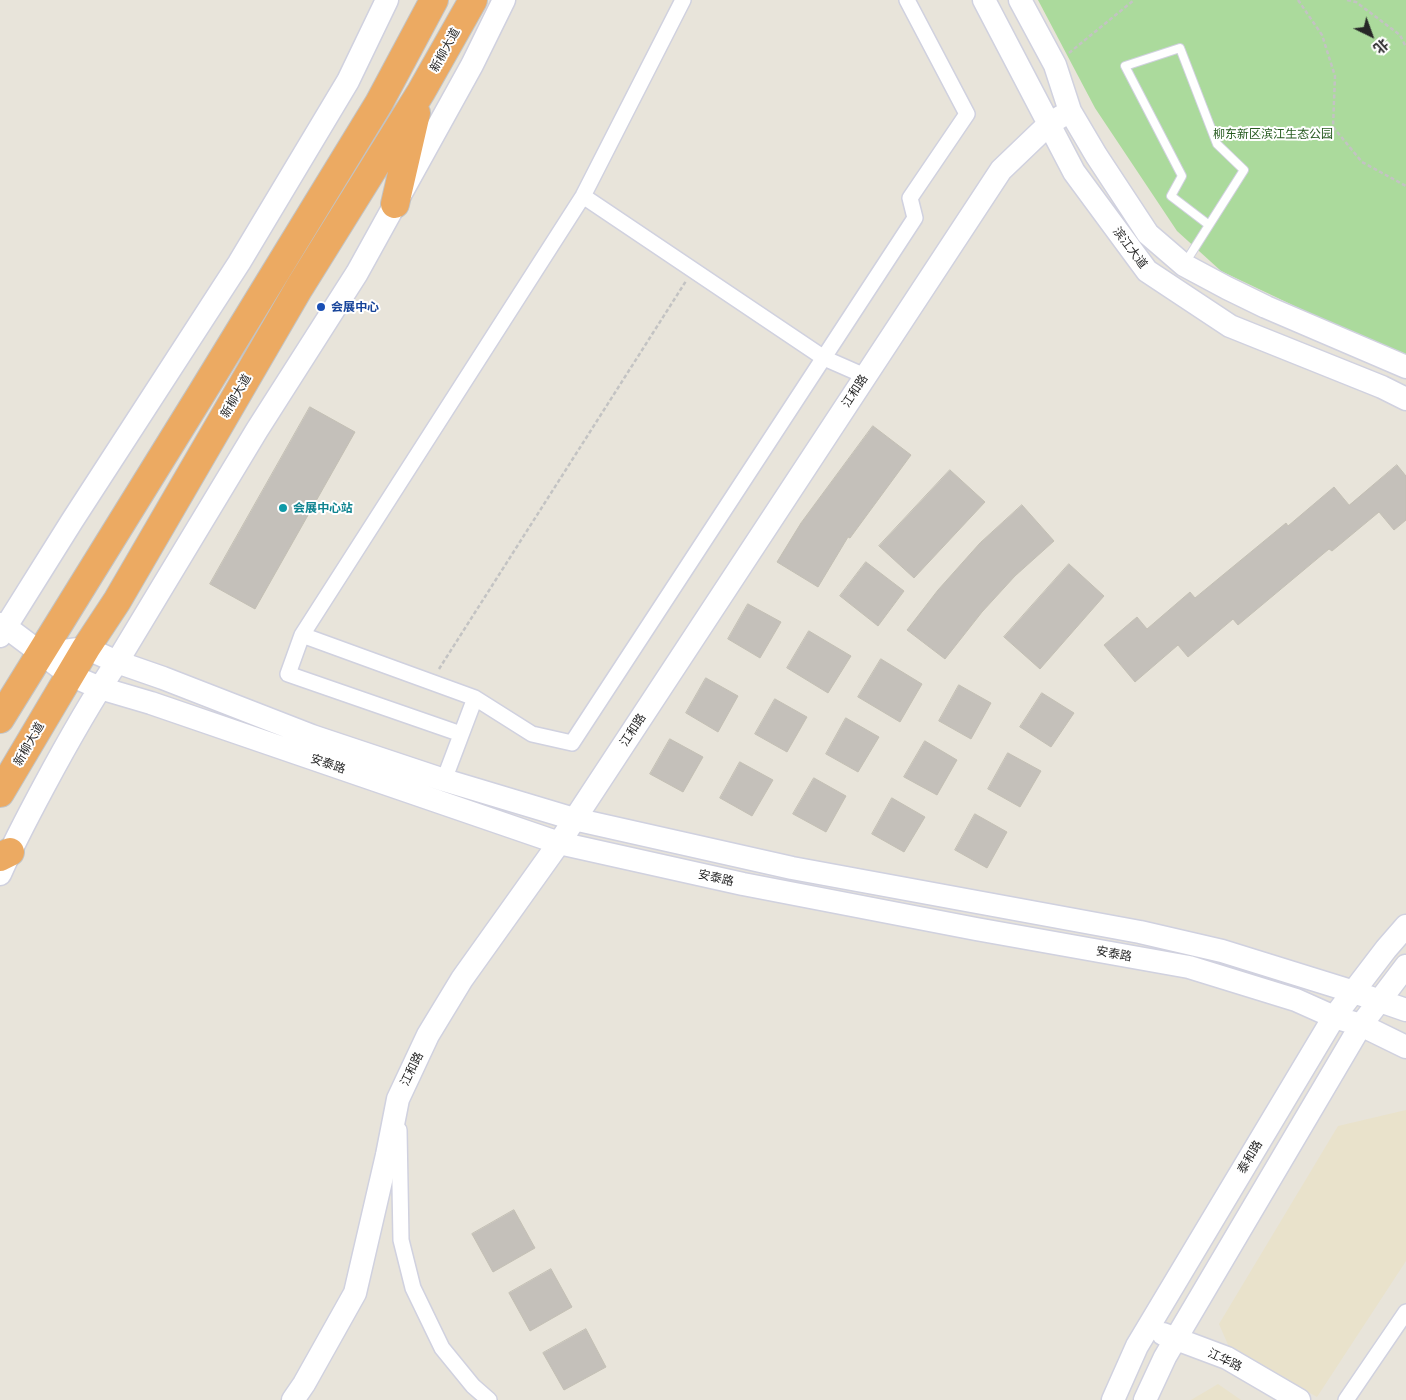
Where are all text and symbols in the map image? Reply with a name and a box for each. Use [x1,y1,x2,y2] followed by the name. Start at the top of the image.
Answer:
[1346,10,1396,60] north arrow
[427,26,463,74] street label: 新柳大道
[1370,36,1392,57] text: 北
[1213,127,1333,141] park label: 柳东新区滨江生态公园
[1110,224,1150,272] street label: 滨江大道
[331,300,379,314] place label: 会展中心
[315,301,327,313] marker: 会展中心
[218,372,254,420] street label: 新柳大道
[839,372,871,410] street label: 江和路
[293,501,353,515] place label: 会展中心站
[277,502,289,514] marker: 会展中心站
[617,711,649,749] street label: 江和路
[11,720,47,768] street label: 新柳大道
[309,751,347,777] street label: 安泰路
[697,867,735,889] street label: 安泰路
[1095,944,1133,964] street label: 安泰路
[398,1050,426,1088] street label: 江和路
[1235,1138,1265,1176] street label: 泰和路
[1206,1346,1244,1374] street label: 江华路

